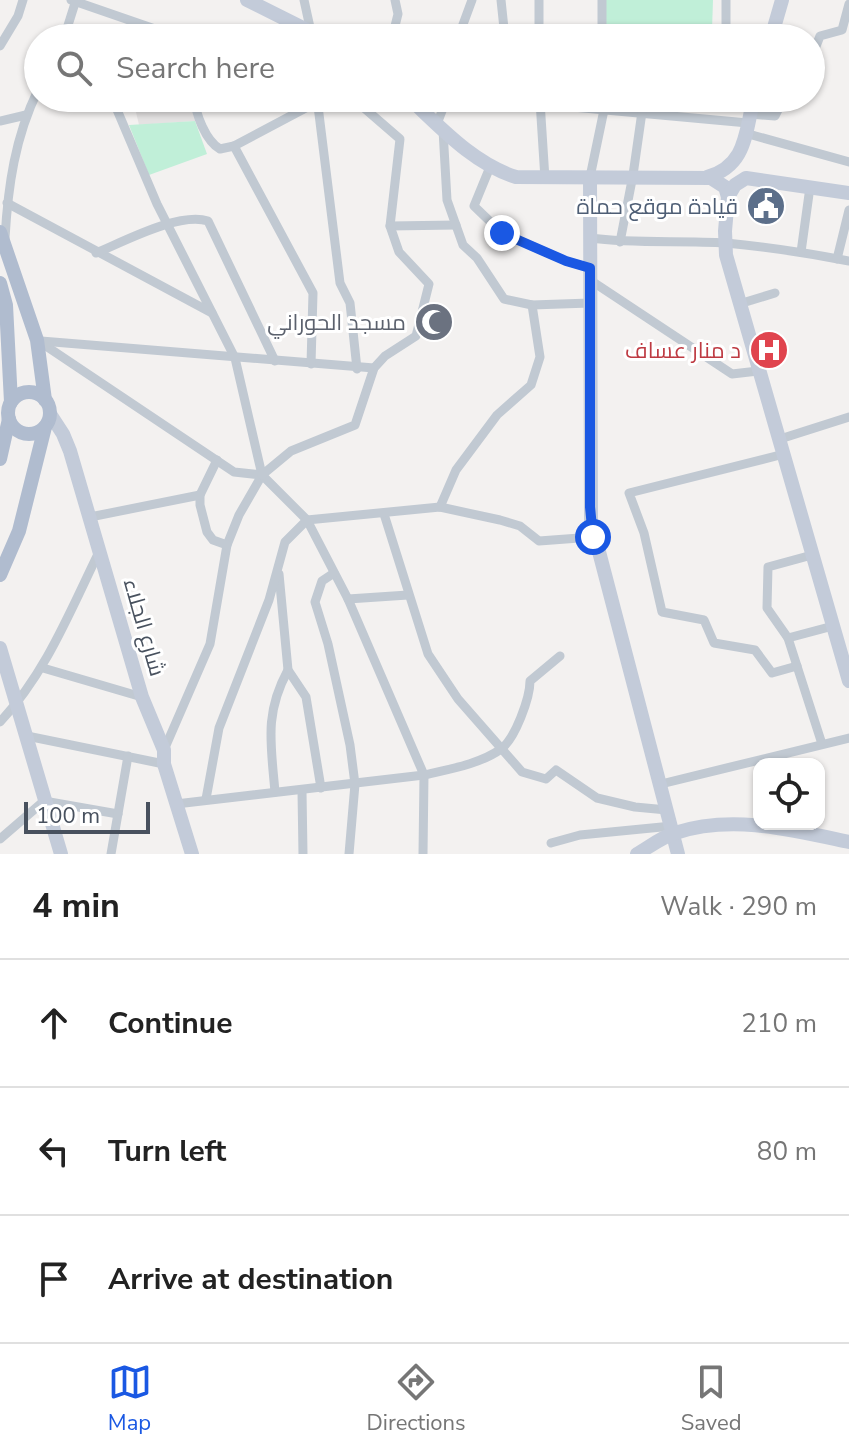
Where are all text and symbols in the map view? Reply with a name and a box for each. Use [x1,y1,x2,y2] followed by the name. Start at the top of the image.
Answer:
[24,24,825,112] search box
[52,46,96,90] icon: search
[116,48,275,89] text: Search here
[745,185,787,227] public building icon: قيادة موقع حماة
[576,192,738,222] place label: قيادة موقع حماة
[484,215,520,251] route end
[413,301,455,343] mosque icon: مسجد الحوراني
[267,308,406,339] place label: مسجد الحوراني
[748,329,790,371] hospital icon: د منار عساف
[625,336,741,366] place label: د منار عساف
[575,519,611,555] route start
[116,575,172,680] street label: شارع الجلاء
[753,758,825,830] map controls
[753,758,825,830] button: locate
[24,798,150,834] scale bar
[36,801,100,831] text: 100 m
[32,883,120,929] text: 4 min
[660,889,817,924] text: Walk · 290 m
[32,1001,76,1045] icon: ahead
[108,1003,233,1044] text: Continue
[741,1006,817,1041] text: 210 m
[32,1129,76,1173] icon: left
[108,1131,226,1172] text: Turn left
[757,1134,817,1169] text: 80 m
[32,1257,76,1301] icon: arrive
[108,1259,393,1300] text: Arrive at destination
[108,1360,152,1438] tab: Map
[367,1360,466,1438] tab: Directions
[681,1360,741,1438] tab: Saved

